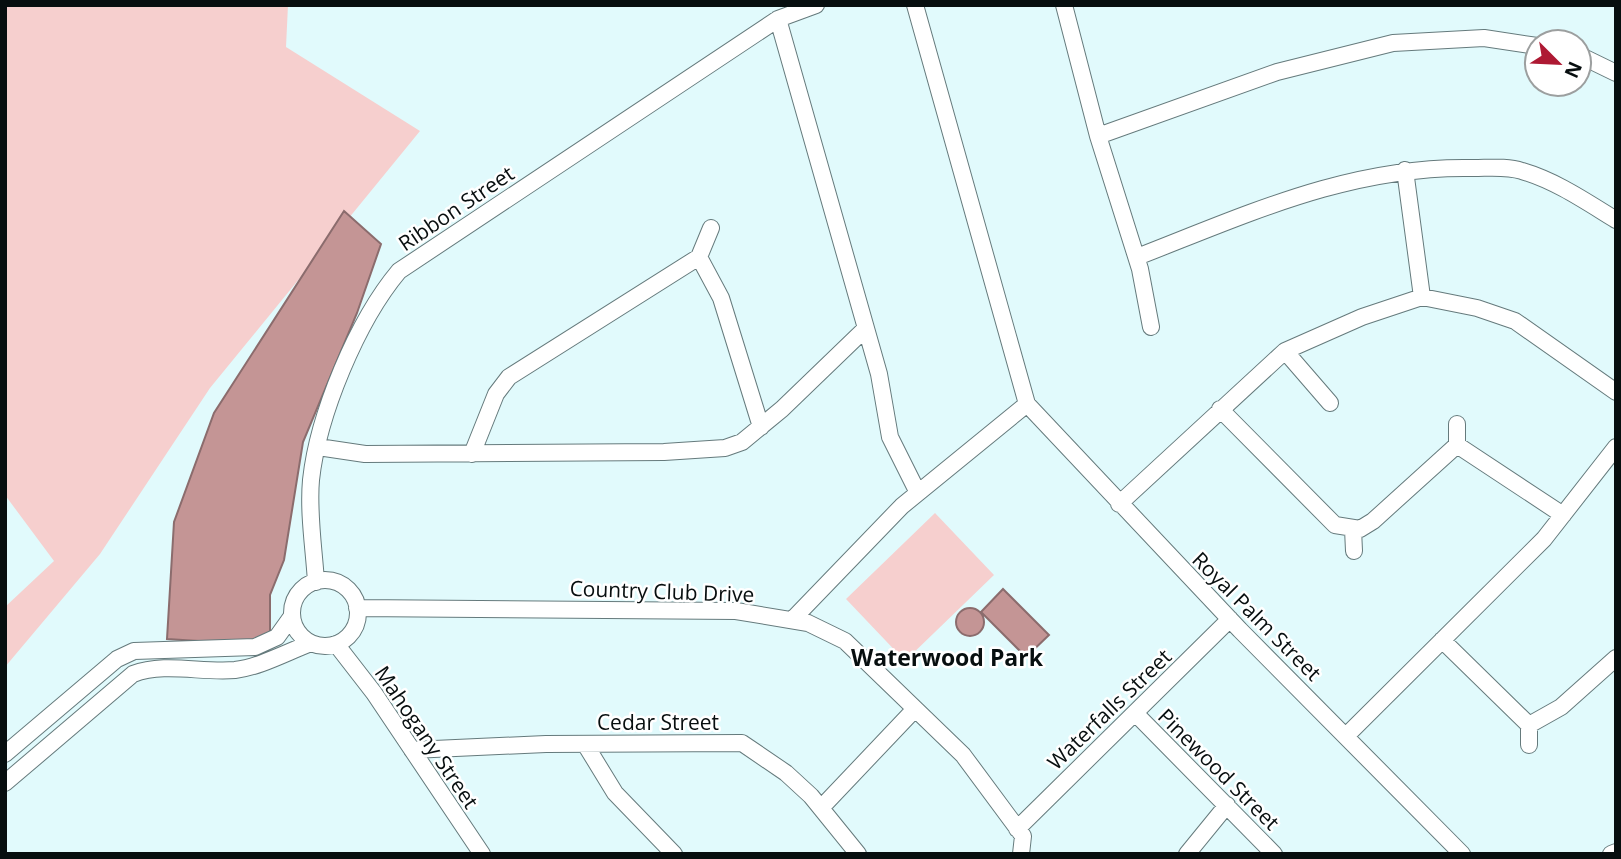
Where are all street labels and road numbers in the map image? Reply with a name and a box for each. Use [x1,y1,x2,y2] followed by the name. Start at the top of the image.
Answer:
[393,159,519,257] street label: Ribbon Street
[1186,545,1328,687] street label: Royal Palm Street
[569,574,755,608] street label: Country Club Drive
[1041,643,1177,775] street label: Waterfalls Street
[369,660,485,814] street label: Mahogany Street
[1152,702,1286,836] street label: Pinewood Street
[597,708,719,736] street label: Cedar Street

